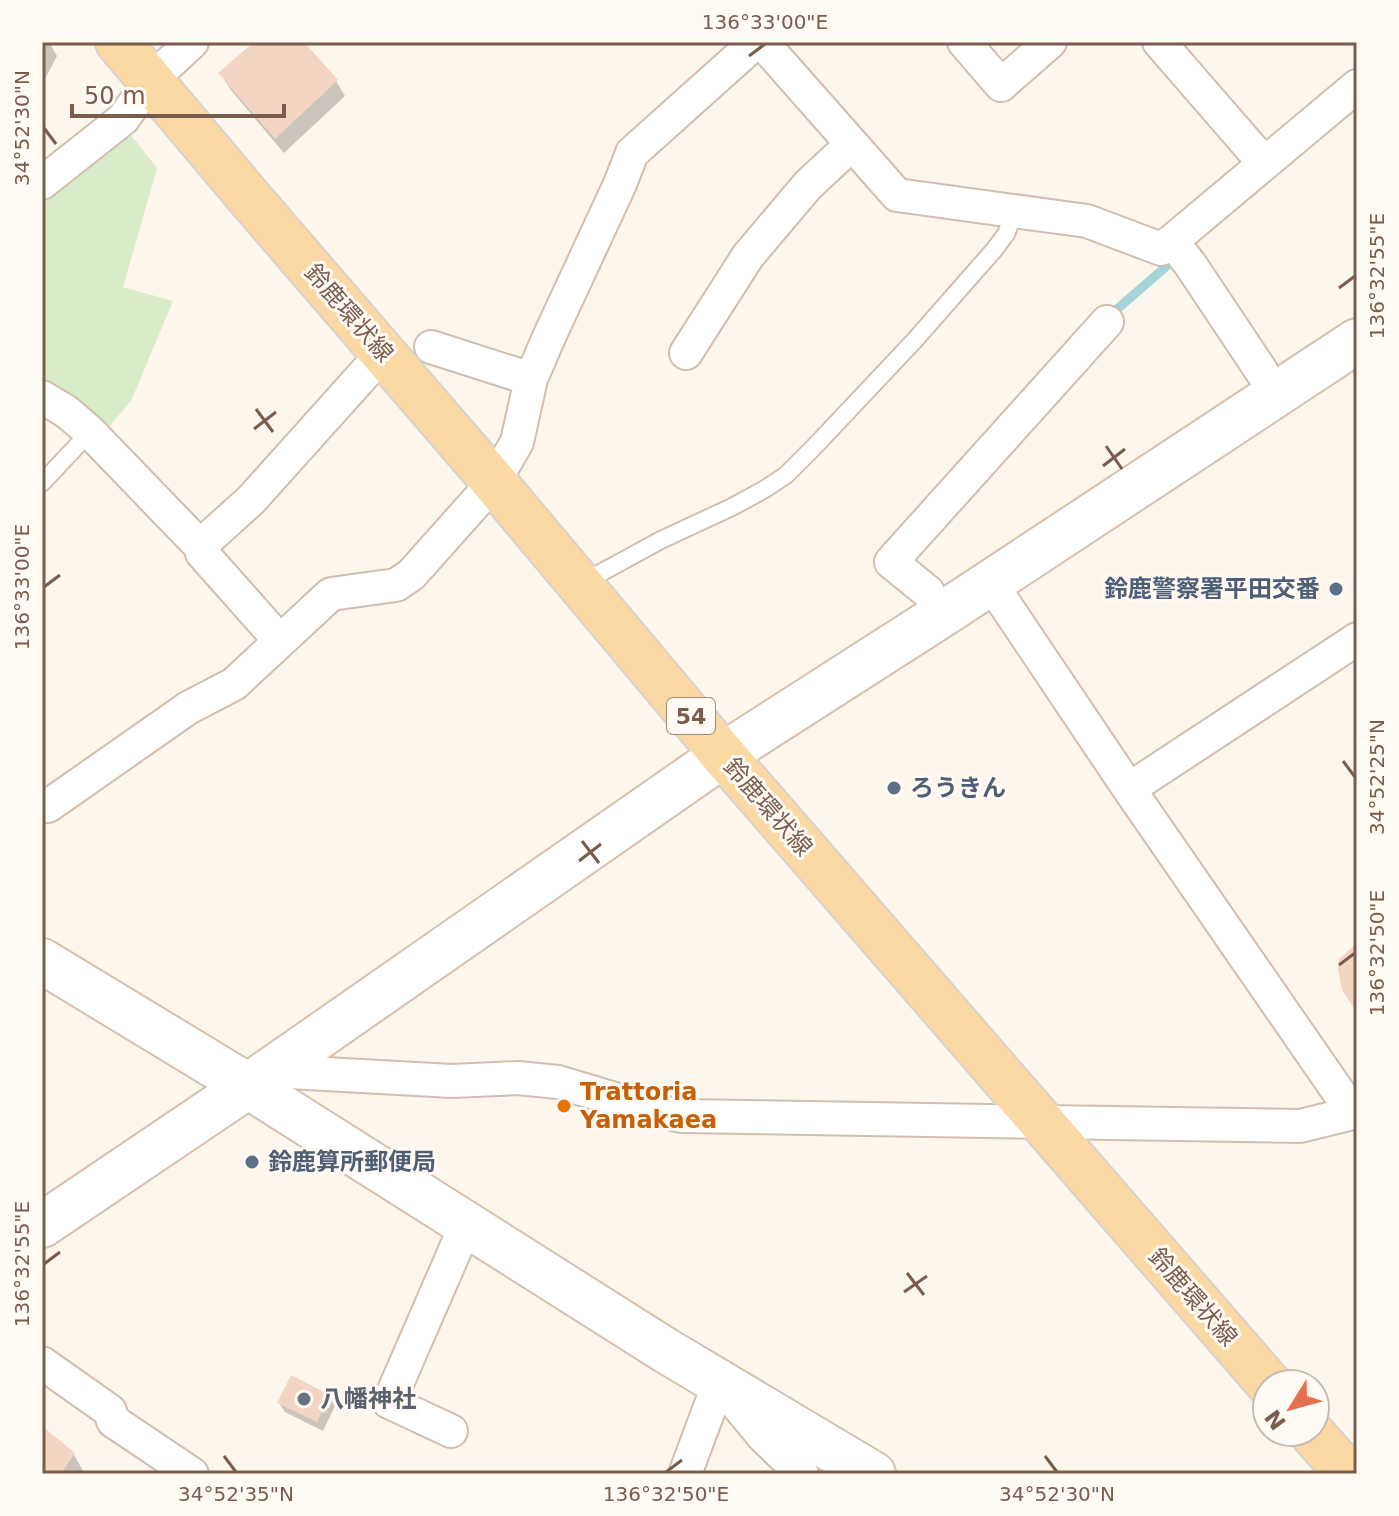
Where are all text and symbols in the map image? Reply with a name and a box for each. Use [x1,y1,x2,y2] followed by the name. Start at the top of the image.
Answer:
[702,10,828,34] text: 136°33'00"E
[72,68,284,118] scale bar
[10,70,34,186] text: 34°52'30"N
[84,82,146,110] text: 50 m
[1365,213,1389,339] text: 136°32'55"E
[299,259,399,367] street label: 鈴鹿環状線
[10,524,34,650] text: 136°33'00"E
[1104,575,1320,603] place label: 鈴鹿警察署平田交番
[1327,580,1345,598] marker: 鈴鹿警察署平田交番
[667,698,715,734] road number: 54
[1365,719,1389,835] text: 34°52'25"N
[718,753,818,861] street label: 鈴鹿環状線
[910,774,1006,802] place label: ろうきん
[885,779,903,797] marker: ろうきん
[1365,890,1389,1016] text: 136°32'50"E
[579,1078,717,1134] place label: Trattoria Yamakaea
[555,1097,573,1115] marker: Trattoria Yamakaea
[268,1148,436,1176] place label: 鈴鹿算所郵便局
[243,1153,261,1171] marker: 鈴鹿算所郵便局
[10,1201,34,1327] text: 136°32'55"E
[1143,1243,1243,1351] street label: 鈴鹿環状線
[1251,1368,1331,1448] north arrow
[320,1385,416,1413] place label: 八幡神社
[295,1390,313,1408] marker: 八幡神社
[1260,1405,1291,1435] text: N
[178,1482,294,1506] text: 34°52'35"N
[603,1482,729,1506] text: 136°32'50"E
[999,1482,1115,1506] text: 34°52'30"N

